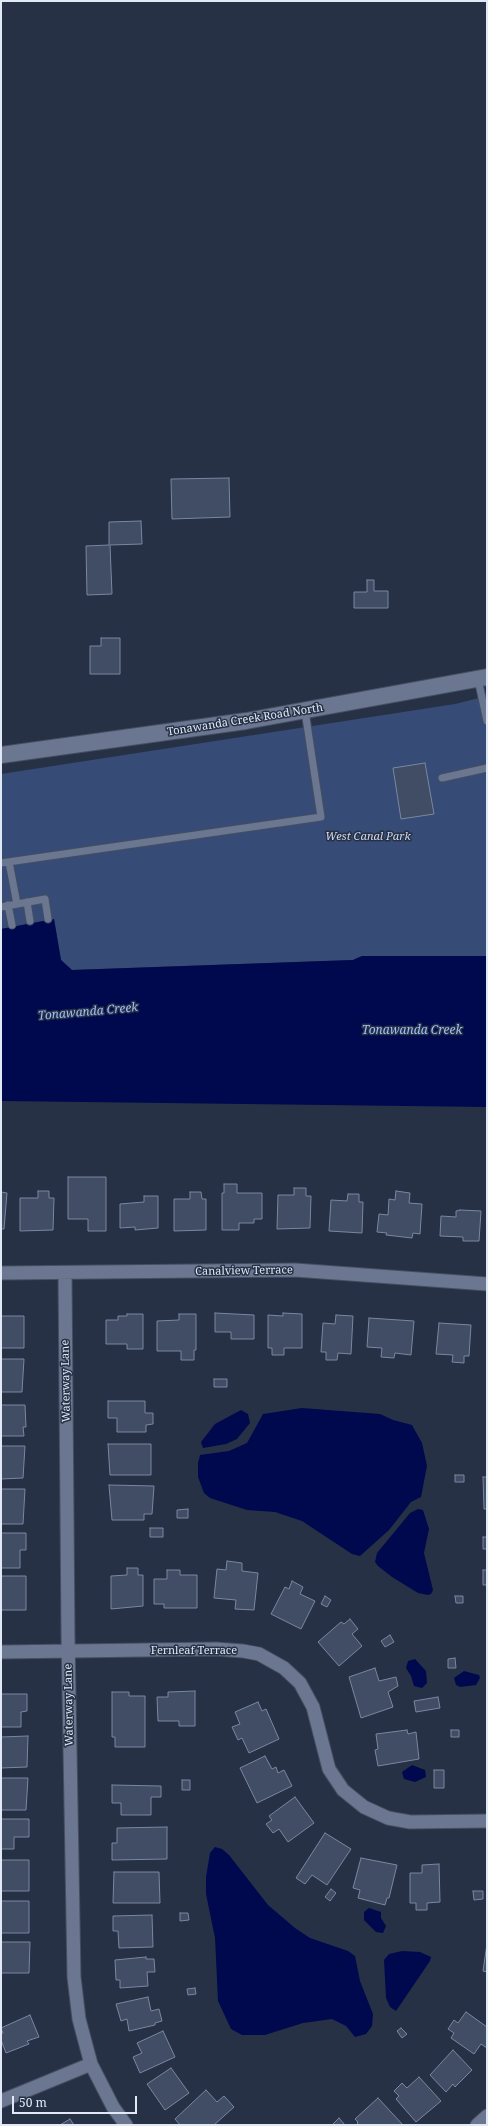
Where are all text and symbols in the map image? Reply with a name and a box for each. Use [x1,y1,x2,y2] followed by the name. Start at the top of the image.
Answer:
[166,701,324,739] street label: Tonawanda Creek Road North
[325,830,411,844] park label: West Canal Park
[37,1000,139,1024] water label: Tonawanda Creek
[362,1024,462,1038] water label: Tonawanda Creek
[195,1264,293,1278] street label: Canalview Terrace
[59,1340,73,1422] street label: Waterway Lane
[151,1644,237,1658] street label: Fernleaf Terrace
[62,1664,76,1746] street label: Waterway Lane
[14,2088,139,2114] scale bar
[19,2094,47,2111] text: 50 m

